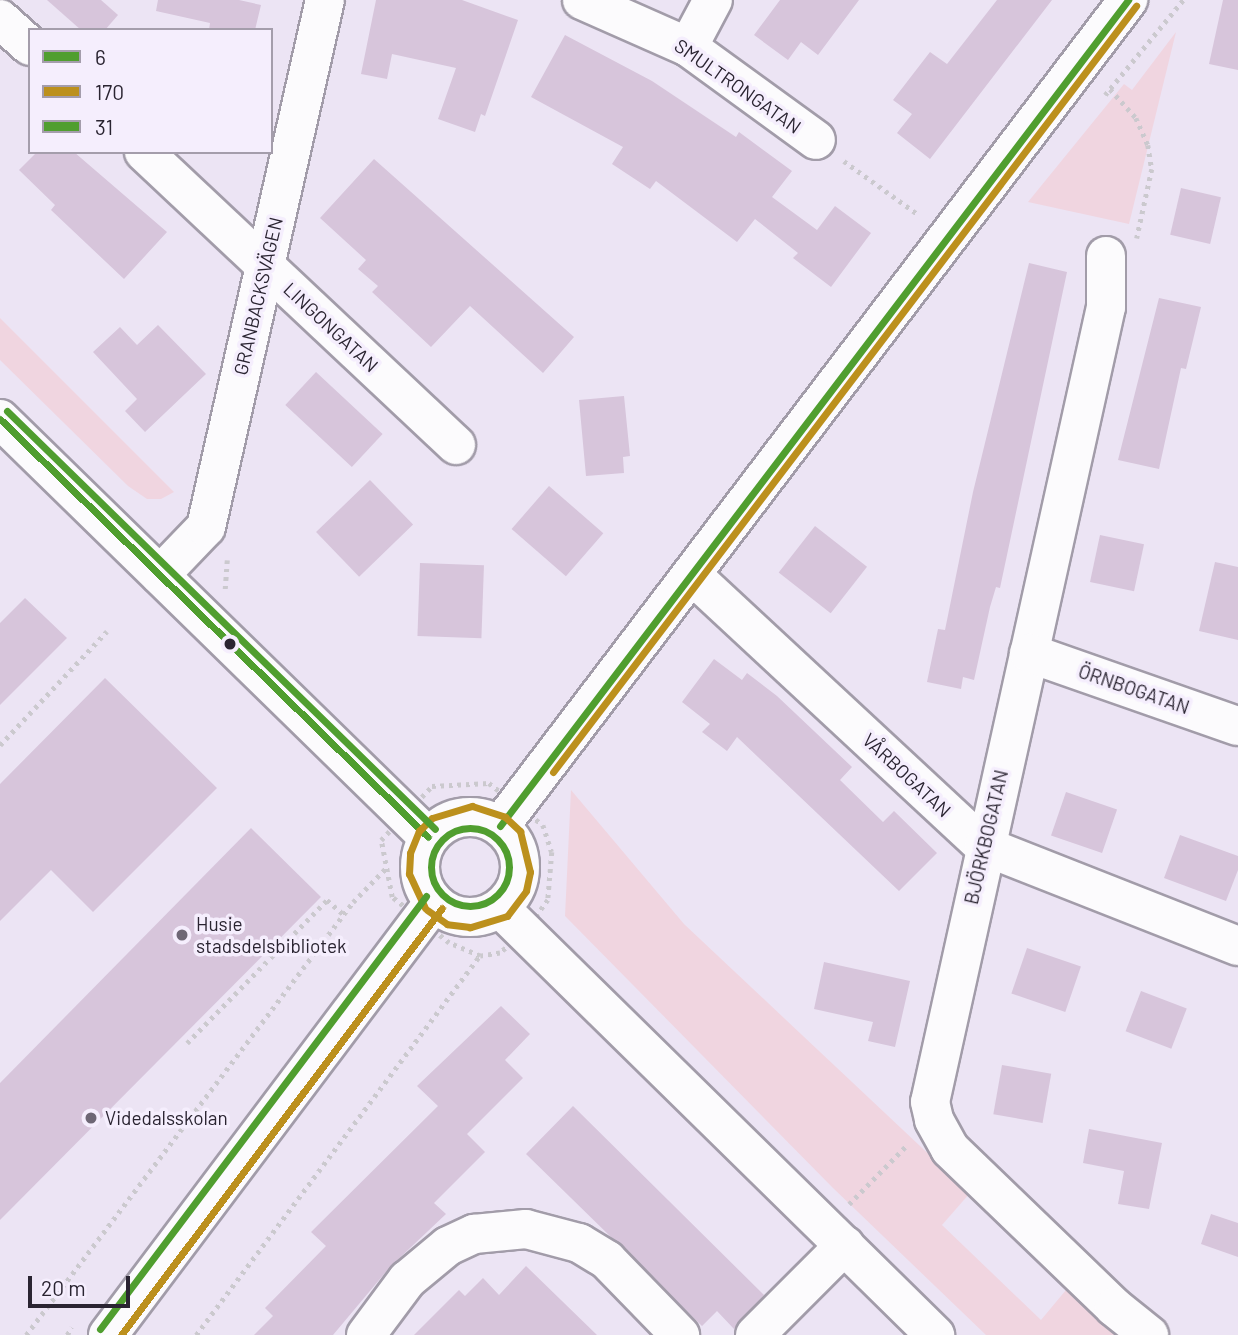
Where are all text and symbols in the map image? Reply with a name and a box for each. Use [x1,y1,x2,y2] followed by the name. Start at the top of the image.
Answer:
[28,28,273,154] legend
[670,34,806,138] street label: SMULTRONGATAN
[95,44,106,69] text: 6
[95,79,124,104] text: 170
[95,114,113,139] text: 31
[229,215,287,377] street label: GRANBACKSVÄGEN
[279,277,383,377] street label: LINGONGATAN
[223,637,237,651] unlabelled marker
[1076,659,1192,719] street label: ÖRNBOGATAN
[858,728,956,822] street label: VÅRBOGATAN
[959,767,1013,907] street label: BJÖRKBOGATAN
[196,913,347,957] place label: Husie stadsdelsbibliotek
[174,927,190,943] marker: Husie stadsdelsbibliotek
[105,1107,228,1129] place label: Videdalsskolan
[83,1110,99,1126] marker: Videdalsskolan
[32,1262,133,1306] scale bar
[41,1275,86,1300] text: 20 m

